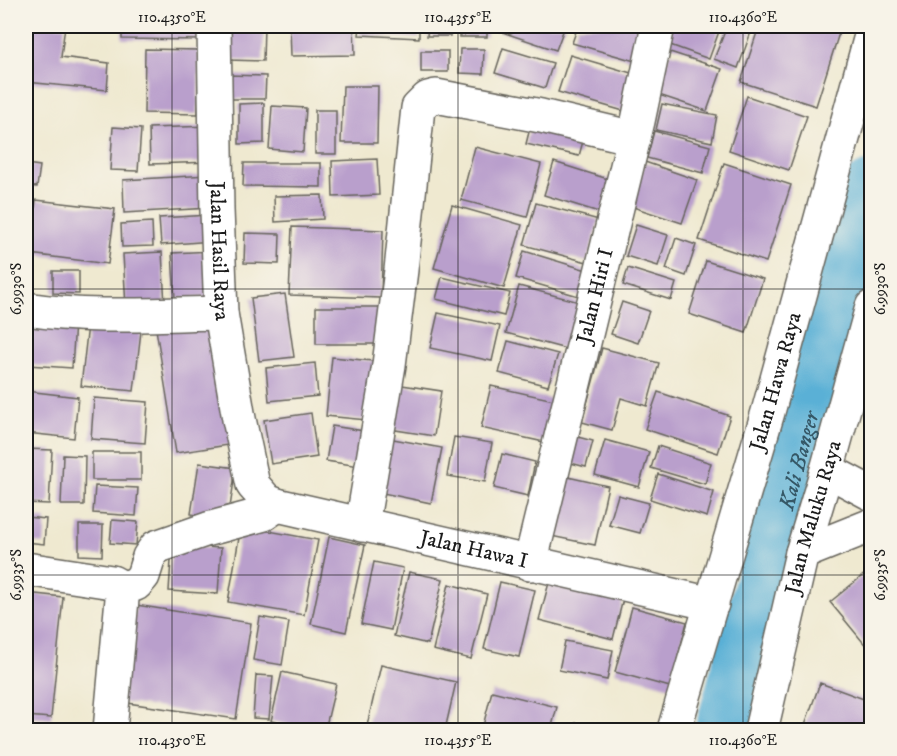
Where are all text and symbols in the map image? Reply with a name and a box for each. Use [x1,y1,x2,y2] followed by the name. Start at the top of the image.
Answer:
[138,8,206,27] text: 110.4350°E
[424,8,492,27] text: 110.4355°E
[709,8,778,27] text: 110.4360°E
[204,179,235,323] street label: Jalan Hasil Raya
[571,246,620,348] street label: Jalan Hiri I
[7,263,26,315] text: 6.9930°S
[871,263,890,315] text: 6.9930°S
[744,309,808,456] street label: Jalan Hawa Raya
[772,407,826,514] water label: Kali Banger
[779,438,848,599] street label: Jalan Maluku Raya
[416,525,530,575] street label: Jalan Hawa I
[7,549,26,601] text: 6.9935°S
[871,549,890,601] text: 6.9935°S
[138,731,206,750] text: 110.4350°E
[424,731,492,750] text: 110.4355°E
[709,731,778,750] text: 110.4360°E

